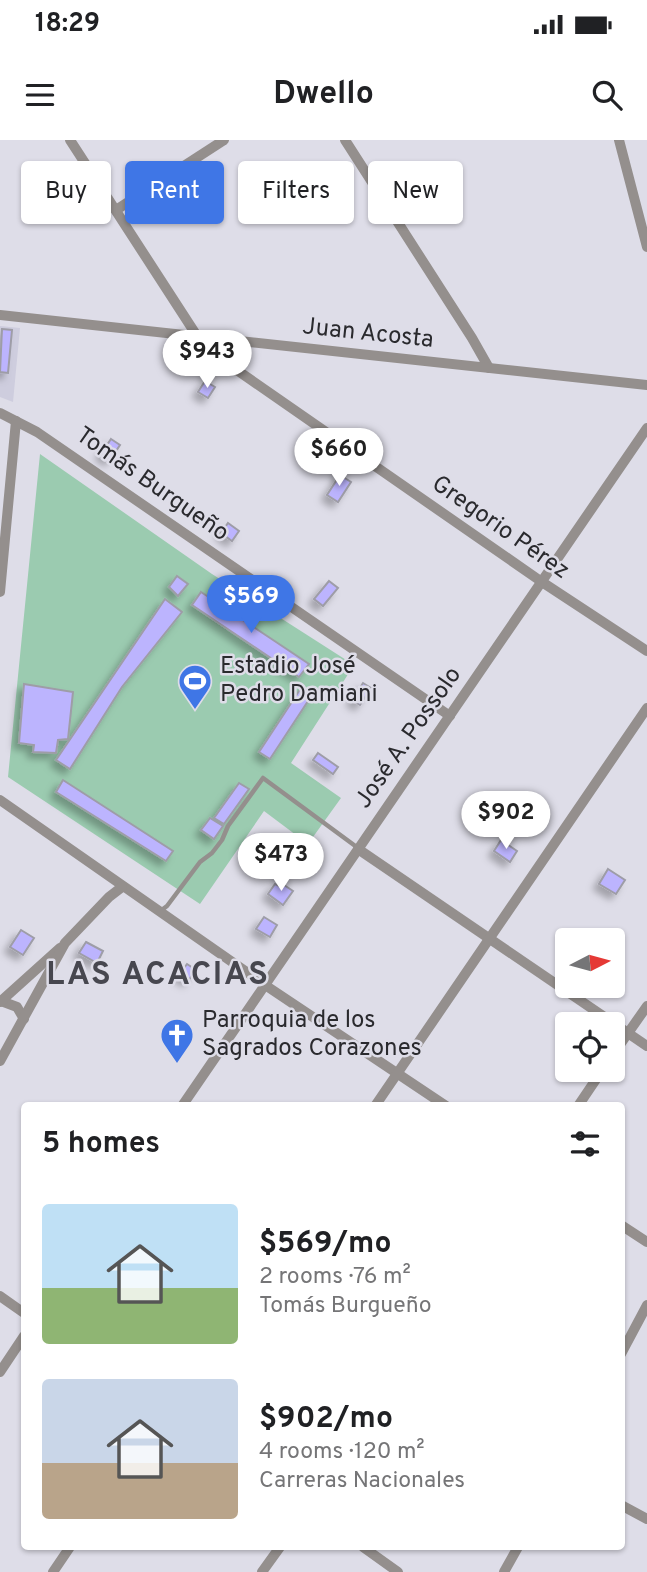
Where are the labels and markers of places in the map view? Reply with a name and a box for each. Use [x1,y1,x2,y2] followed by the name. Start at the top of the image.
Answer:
[166,330,248,390] pin: $943
[298,428,380,488] pin: $660
[210,575,292,635] pin: $569
[220,652,378,710] place label: Estadio José Pedro Damiani
[176,662,214,711] sports icon: Estadio José Pedro Damiani
[465,792,547,851] pin: $902
[240,834,322,893] pin: $473
[202,1006,422,1064] place label: Parroquia de los Sagrados Corazones
[158,1016,196,1065] church icon: Parroquia de los Sagrados Corazones

